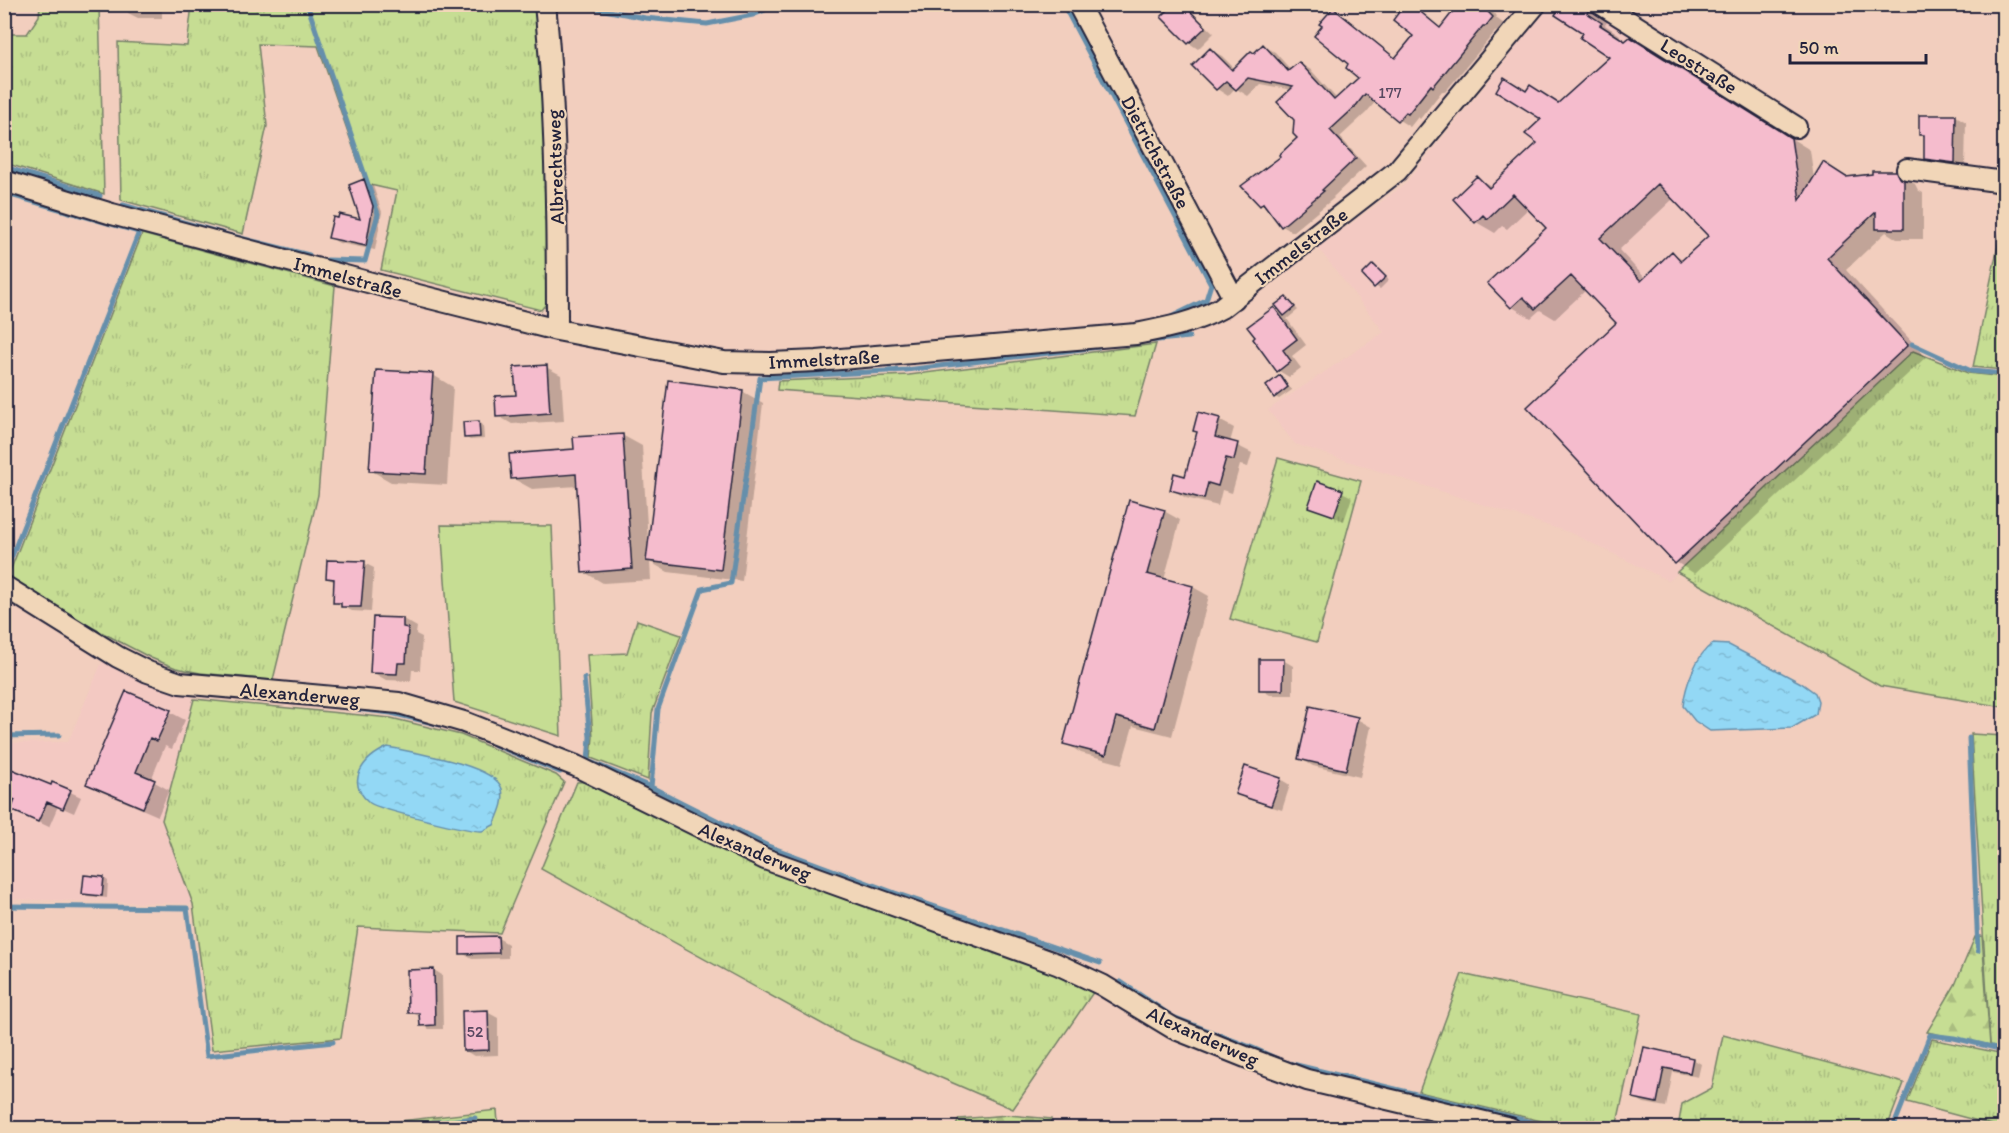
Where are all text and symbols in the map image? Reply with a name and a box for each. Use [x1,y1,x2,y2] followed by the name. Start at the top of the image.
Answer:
[1790,27,1926,65] scale bar
[1656,33,1742,99] street label: Leostraße
[1799,37,1839,59] text: 50 m
[1378,83,1402,102] house number: 177
[1116,91,1196,213] street label: Dietrichstraße
[541,108,569,225] street label: Albrechtsweg
[1250,202,1352,290] street label: Immelstraße
[291,251,405,303] street label: Immelstraße
[768,344,880,374] street label: Immelstraße
[239,677,362,711] street label: Alexanderweg
[695,816,816,886] street label: Alexanderweg
[1143,1001,1263,1072] street label: Alexanderweg
[467,1022,484,1041] house number: 52

